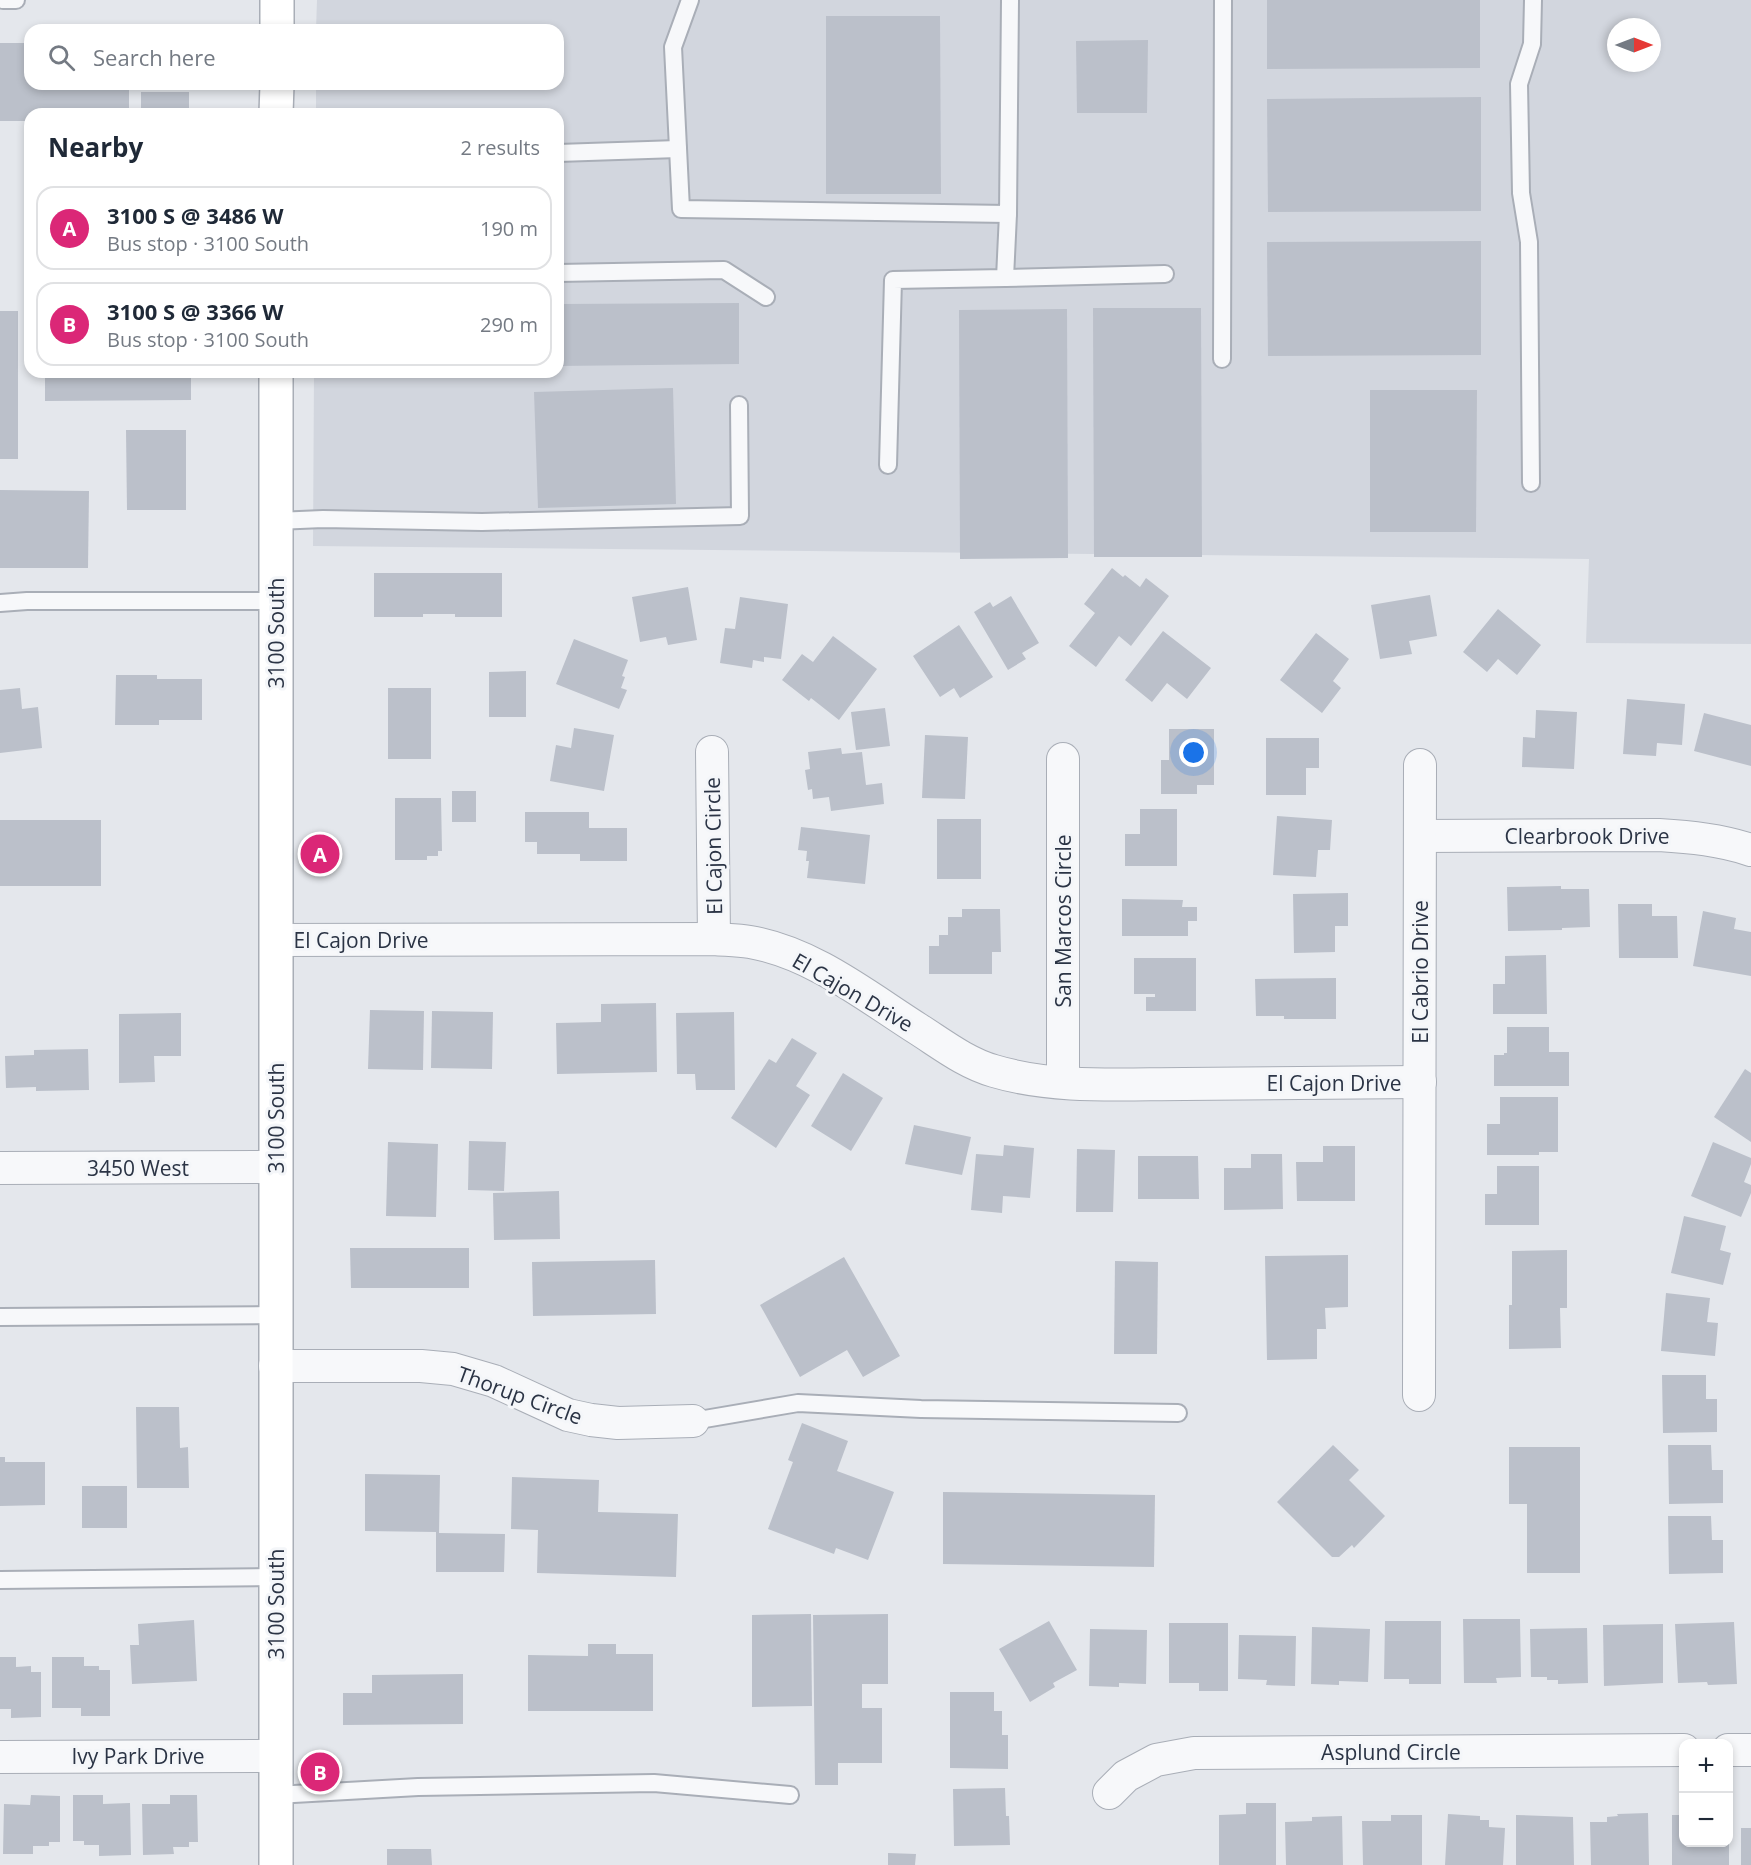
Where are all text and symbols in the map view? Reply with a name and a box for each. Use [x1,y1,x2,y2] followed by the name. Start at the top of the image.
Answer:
[1607,18,1661,72] north arrow
[24,24,564,90] search box
[45,41,78,74] icon: search
[93,42,216,72] text: Search here
[48,129,143,165] text: Nearby
[460,134,540,161] text: 2 results
[107,200,284,230] text: 3100 S @ 3486 W
[63,215,76,242] text: A
[480,215,538,242] text: 190 m
[107,230,309,257] text: Bus stop · 3100 South
[107,296,284,326] text: 3100 S @ 3366 W
[63,311,76,338] text: B
[480,311,538,338] text: 290 m
[107,326,309,353] text: Bus stop · 3100 South
[262,578,290,688] street label: 3100 South
[1179,738,1208,767] your location
[698,777,728,915] street label: El Cajon Circle
[1504,822,1670,850] street label: Clearbrook Drive
[300,832,340,876] pin: A
[1049,834,1077,1008] street label: San Marcos Circle
[1406,900,1434,1044] street label: El Cabrio Drive
[294,926,429,954] street label: El Cajon Drive
[788,946,918,1038] street label: El Cajon Drive
[262,1063,290,1173] street label: 3100 South
[1267,1069,1402,1097] street label: El Cajon Drive
[87,1154,189,1182] street label: 3450 West
[454,1359,586,1431] street label: Thorup Circle
[262,1549,290,1659] street label: 3100 South
[1321,1738,1461,1766] street label: Asplund Circle
[1679,1739,1733,1847] map controls
[1679,1739,1733,1793] button: +
[71,1742,205,1770] street label: Ivy Park Drive
[300,1750,340,1794] pin: B
[1679,1793,1733,1847] button: −

